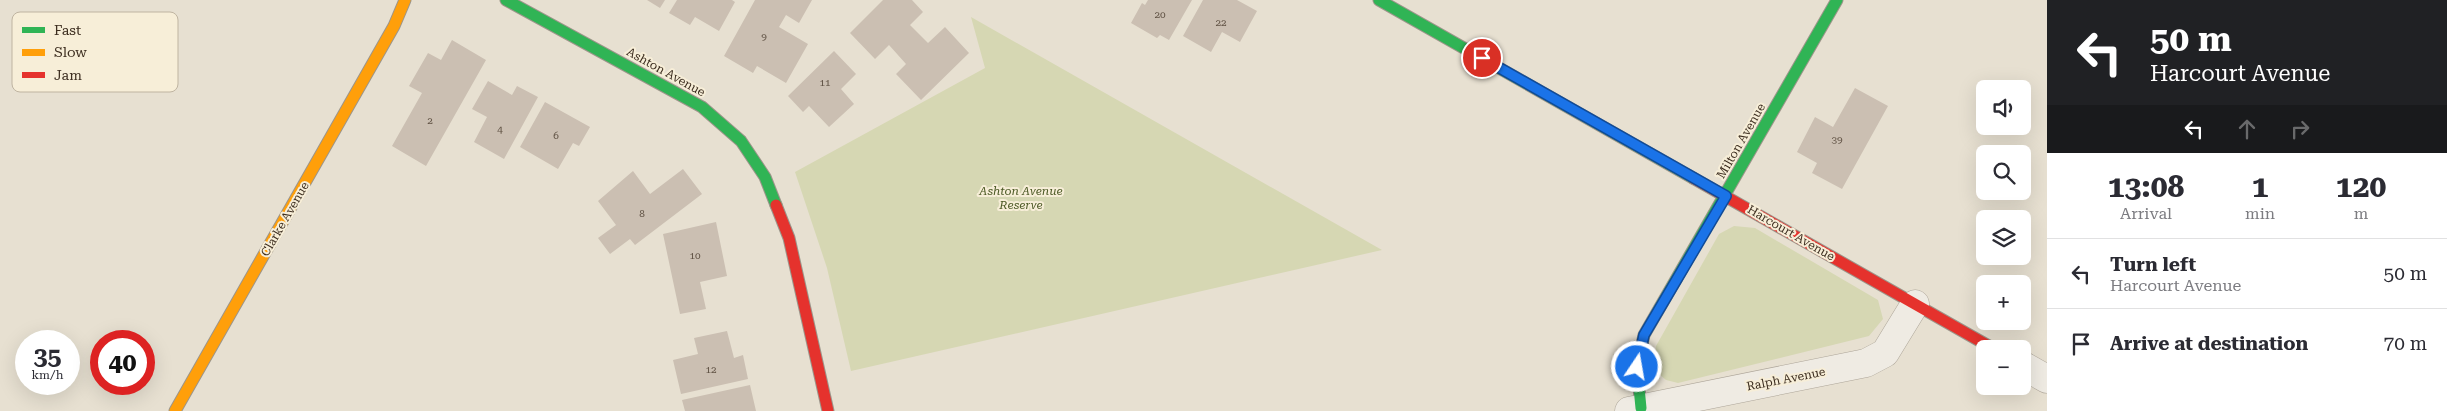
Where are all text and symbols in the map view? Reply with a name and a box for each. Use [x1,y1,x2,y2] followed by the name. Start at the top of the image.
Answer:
[1154,9,1166,20] house number: 20
[12,12,178,92] legend
[1215,17,1227,28] house number: 22
[2150,19,2232,60] text: 50 m
[2067,20,2132,85] icon: left
[54,22,81,38] text: Fast
[761,31,767,42] house number: 9
[1461,37,1503,79] pin
[54,44,87,60] text: Slow
[1468,44,1496,72] icon: arrive
[624,45,708,100] street label: Ashton Avenue
[2150,61,2330,86] text: Harcourt Avenue
[54,67,82,83] text: Jam
[819,77,831,88] house number: 11
[1976,80,2031,395] map controls
[1976,80,2031,135] button: sound
[1714,101,1768,181] street label: Milton Avenue
[427,115,433,126] house number: 2
[2180,115,2208,143] icon: left
[2233,115,2261,143] icon: ahead
[2286,115,2314,143] icon: right
[497,124,503,135] house number: 4
[553,130,559,141] house number: 6
[1831,134,1843,145] house number: 39
[1976,145,2031,200] button: search
[2108,169,2184,204] text: 13:08
[2252,169,2268,204] text: 1
[2336,169,2386,204] text: 120
[258,179,312,259] street label: Clarke Avenue
[978,184,1063,212] park label: Ashton Avenue Reserve
[1745,202,1837,264] street label: Harcourt Avenue
[2120,204,2172,223] text: Arrival
[2245,204,2275,223] text: min
[2354,204,2368,223] text: m
[639,208,645,219] house number: 8
[1976,210,2031,265] button: layers
[689,250,701,261] house number: 10
[2110,253,2196,276] text: Turn left
[2067,260,2095,288] icon: left
[2384,262,2427,285] text: 50 m
[1976,275,2031,330] button: +
[2110,276,2241,295] text: Harcourt Avenue
[90,330,155,395] speed limit sign: 40
[2067,330,2095,358] icon: arrive
[2110,332,2308,355] text: Arrive at destination
[2384,332,2427,355] text: 70 m
[1610,340,1662,392] position arrow
[1976,340,2031,395] button: −
[33,342,62,371] text: 35
[705,364,717,375] house number: 12
[1745,364,1827,394] street label: Ralph Avenue
[31,368,64,382] text: km/h

